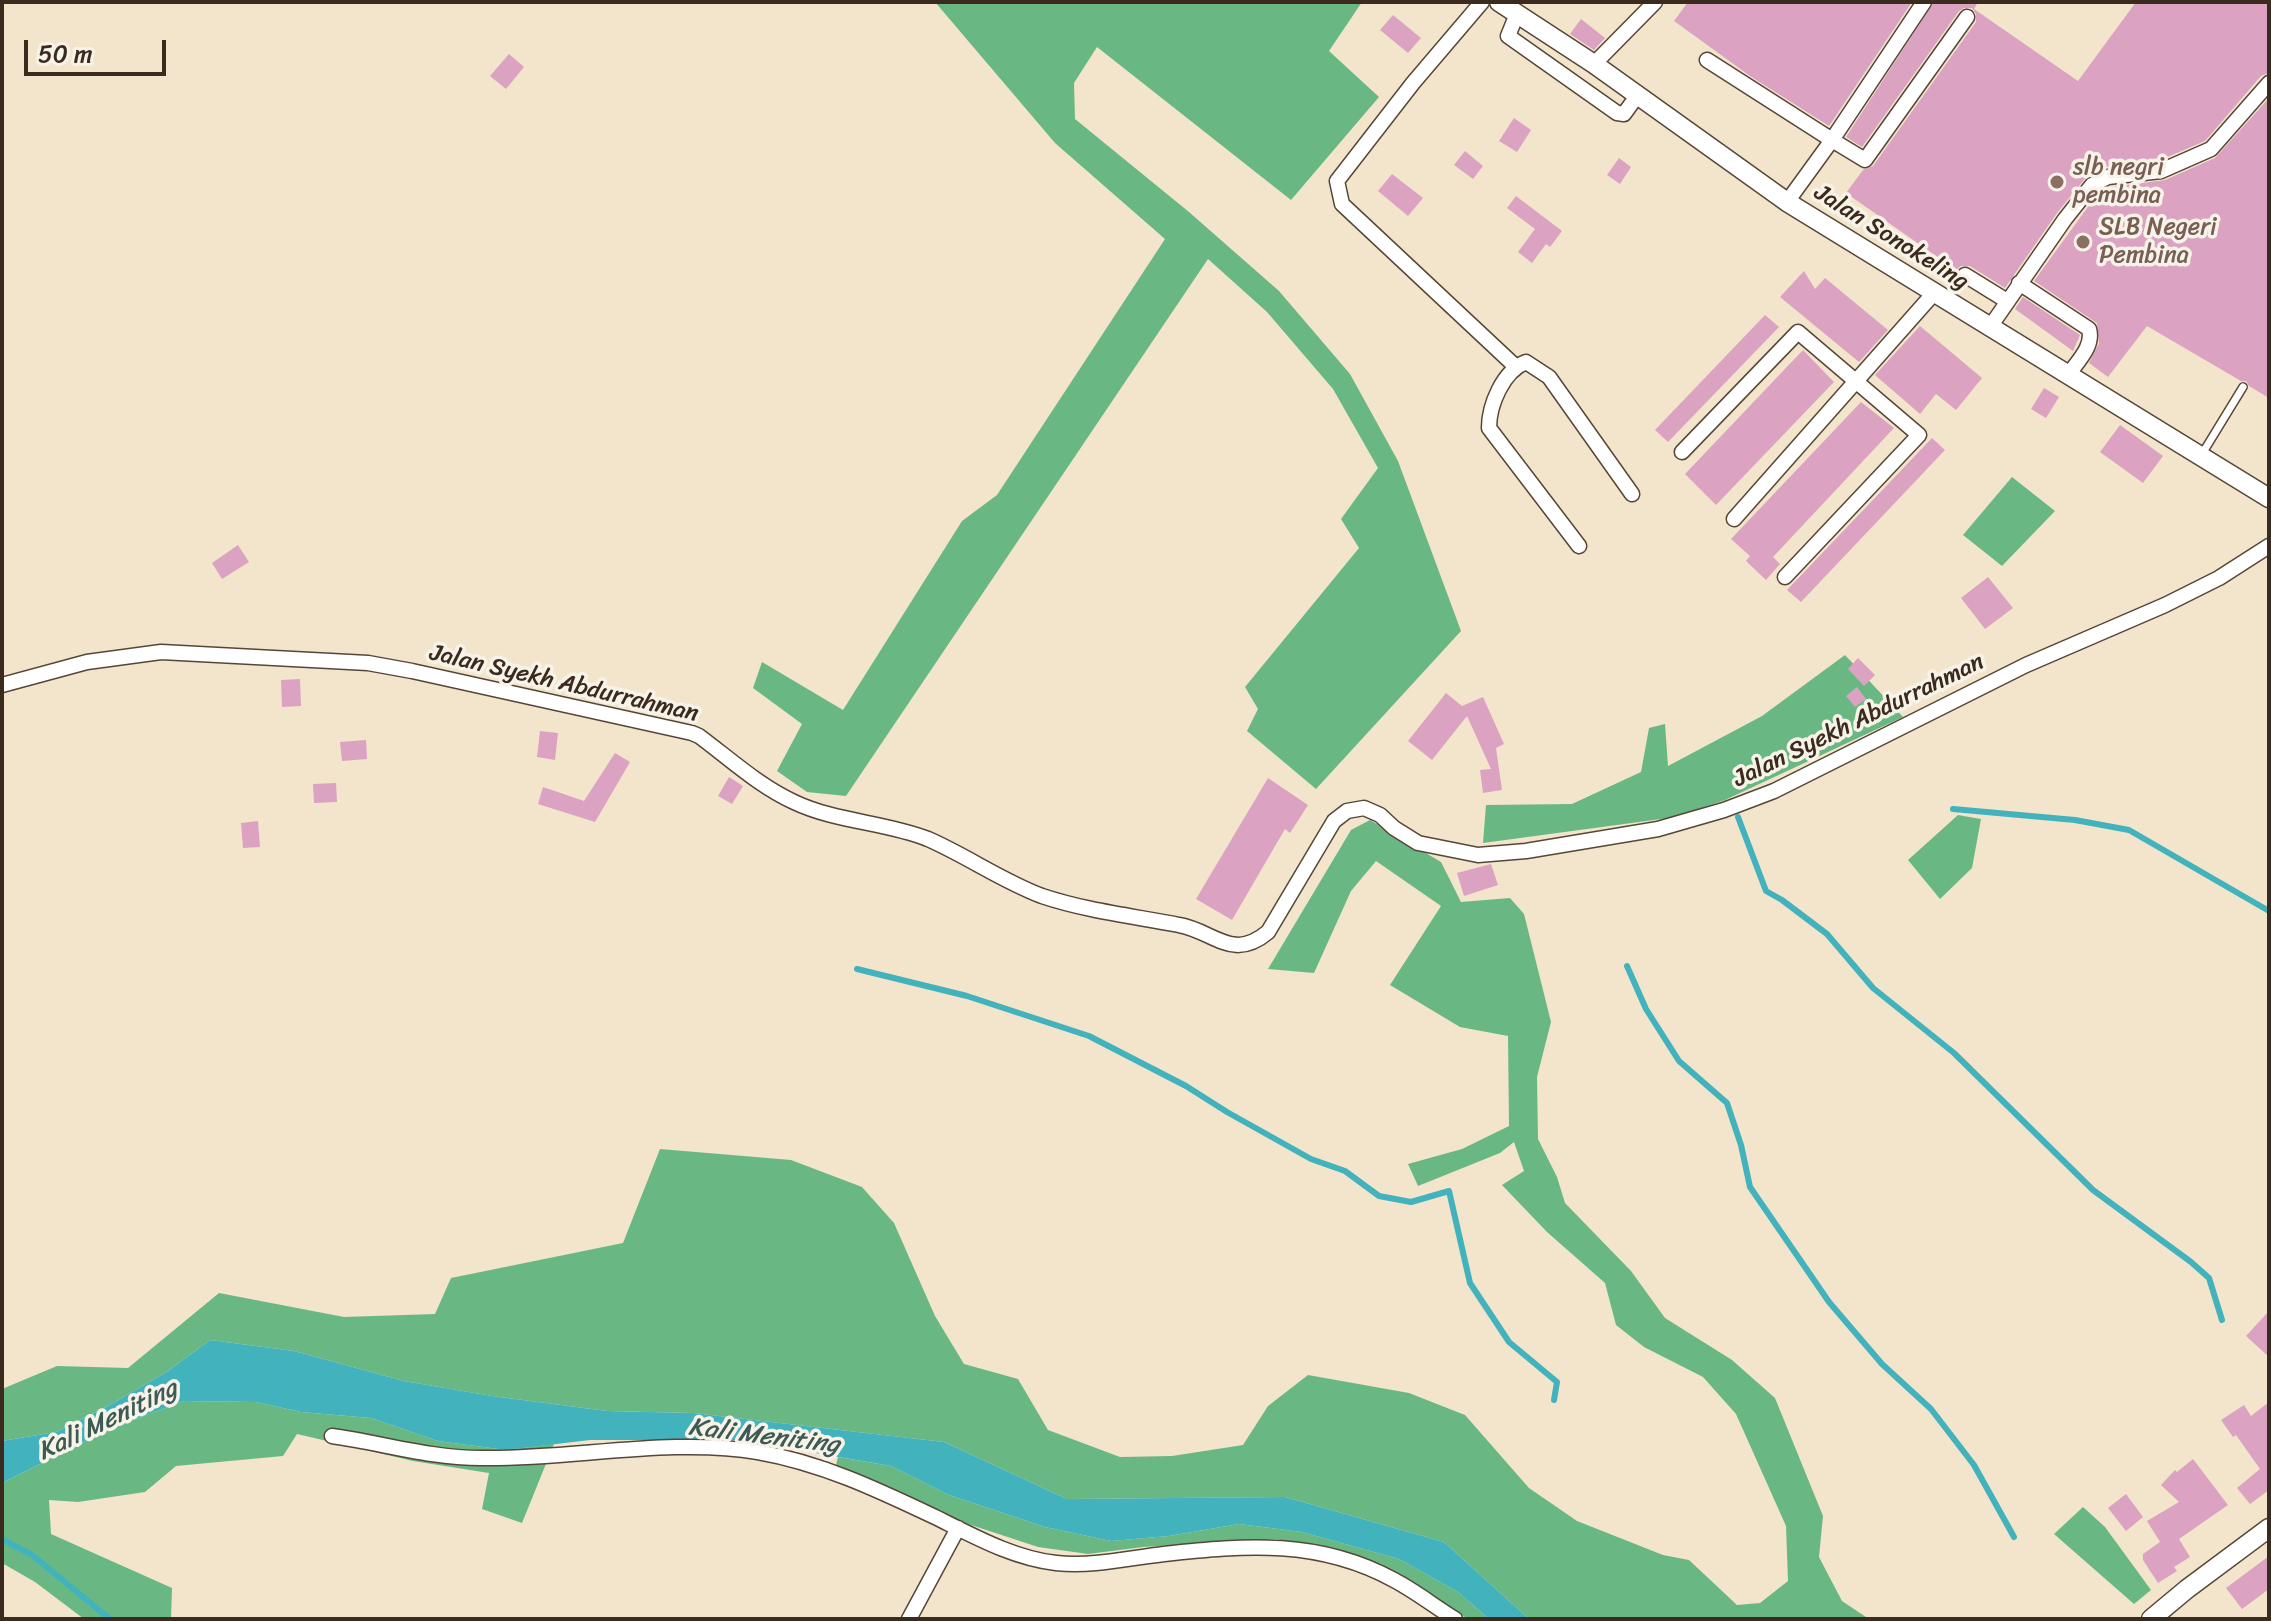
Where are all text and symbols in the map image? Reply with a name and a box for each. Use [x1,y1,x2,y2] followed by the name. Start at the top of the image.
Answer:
[28,24,170,74] scale bar
[38,33,93,75] text: 50 m
[2073,154,2164,210] place label: slb negri pembina
[2048,173,2066,191] marker: slb negri pembina
[1808,179,1974,297] street label: Jalan Sonokeling
[2099,214,2217,270] place label: SLB Negeri Pembina
[2074,233,2092,251] marker: SLB Negeri Pembina
[427,639,701,729] street label: Jalan Syekh Abdurrahman
[1729,648,1989,794] street label: Jalan Syekh Abdurrahman
[33,1374,183,1468] water label: Kali Meniting
[687,1412,841,1462] water label: Kali Meniting

